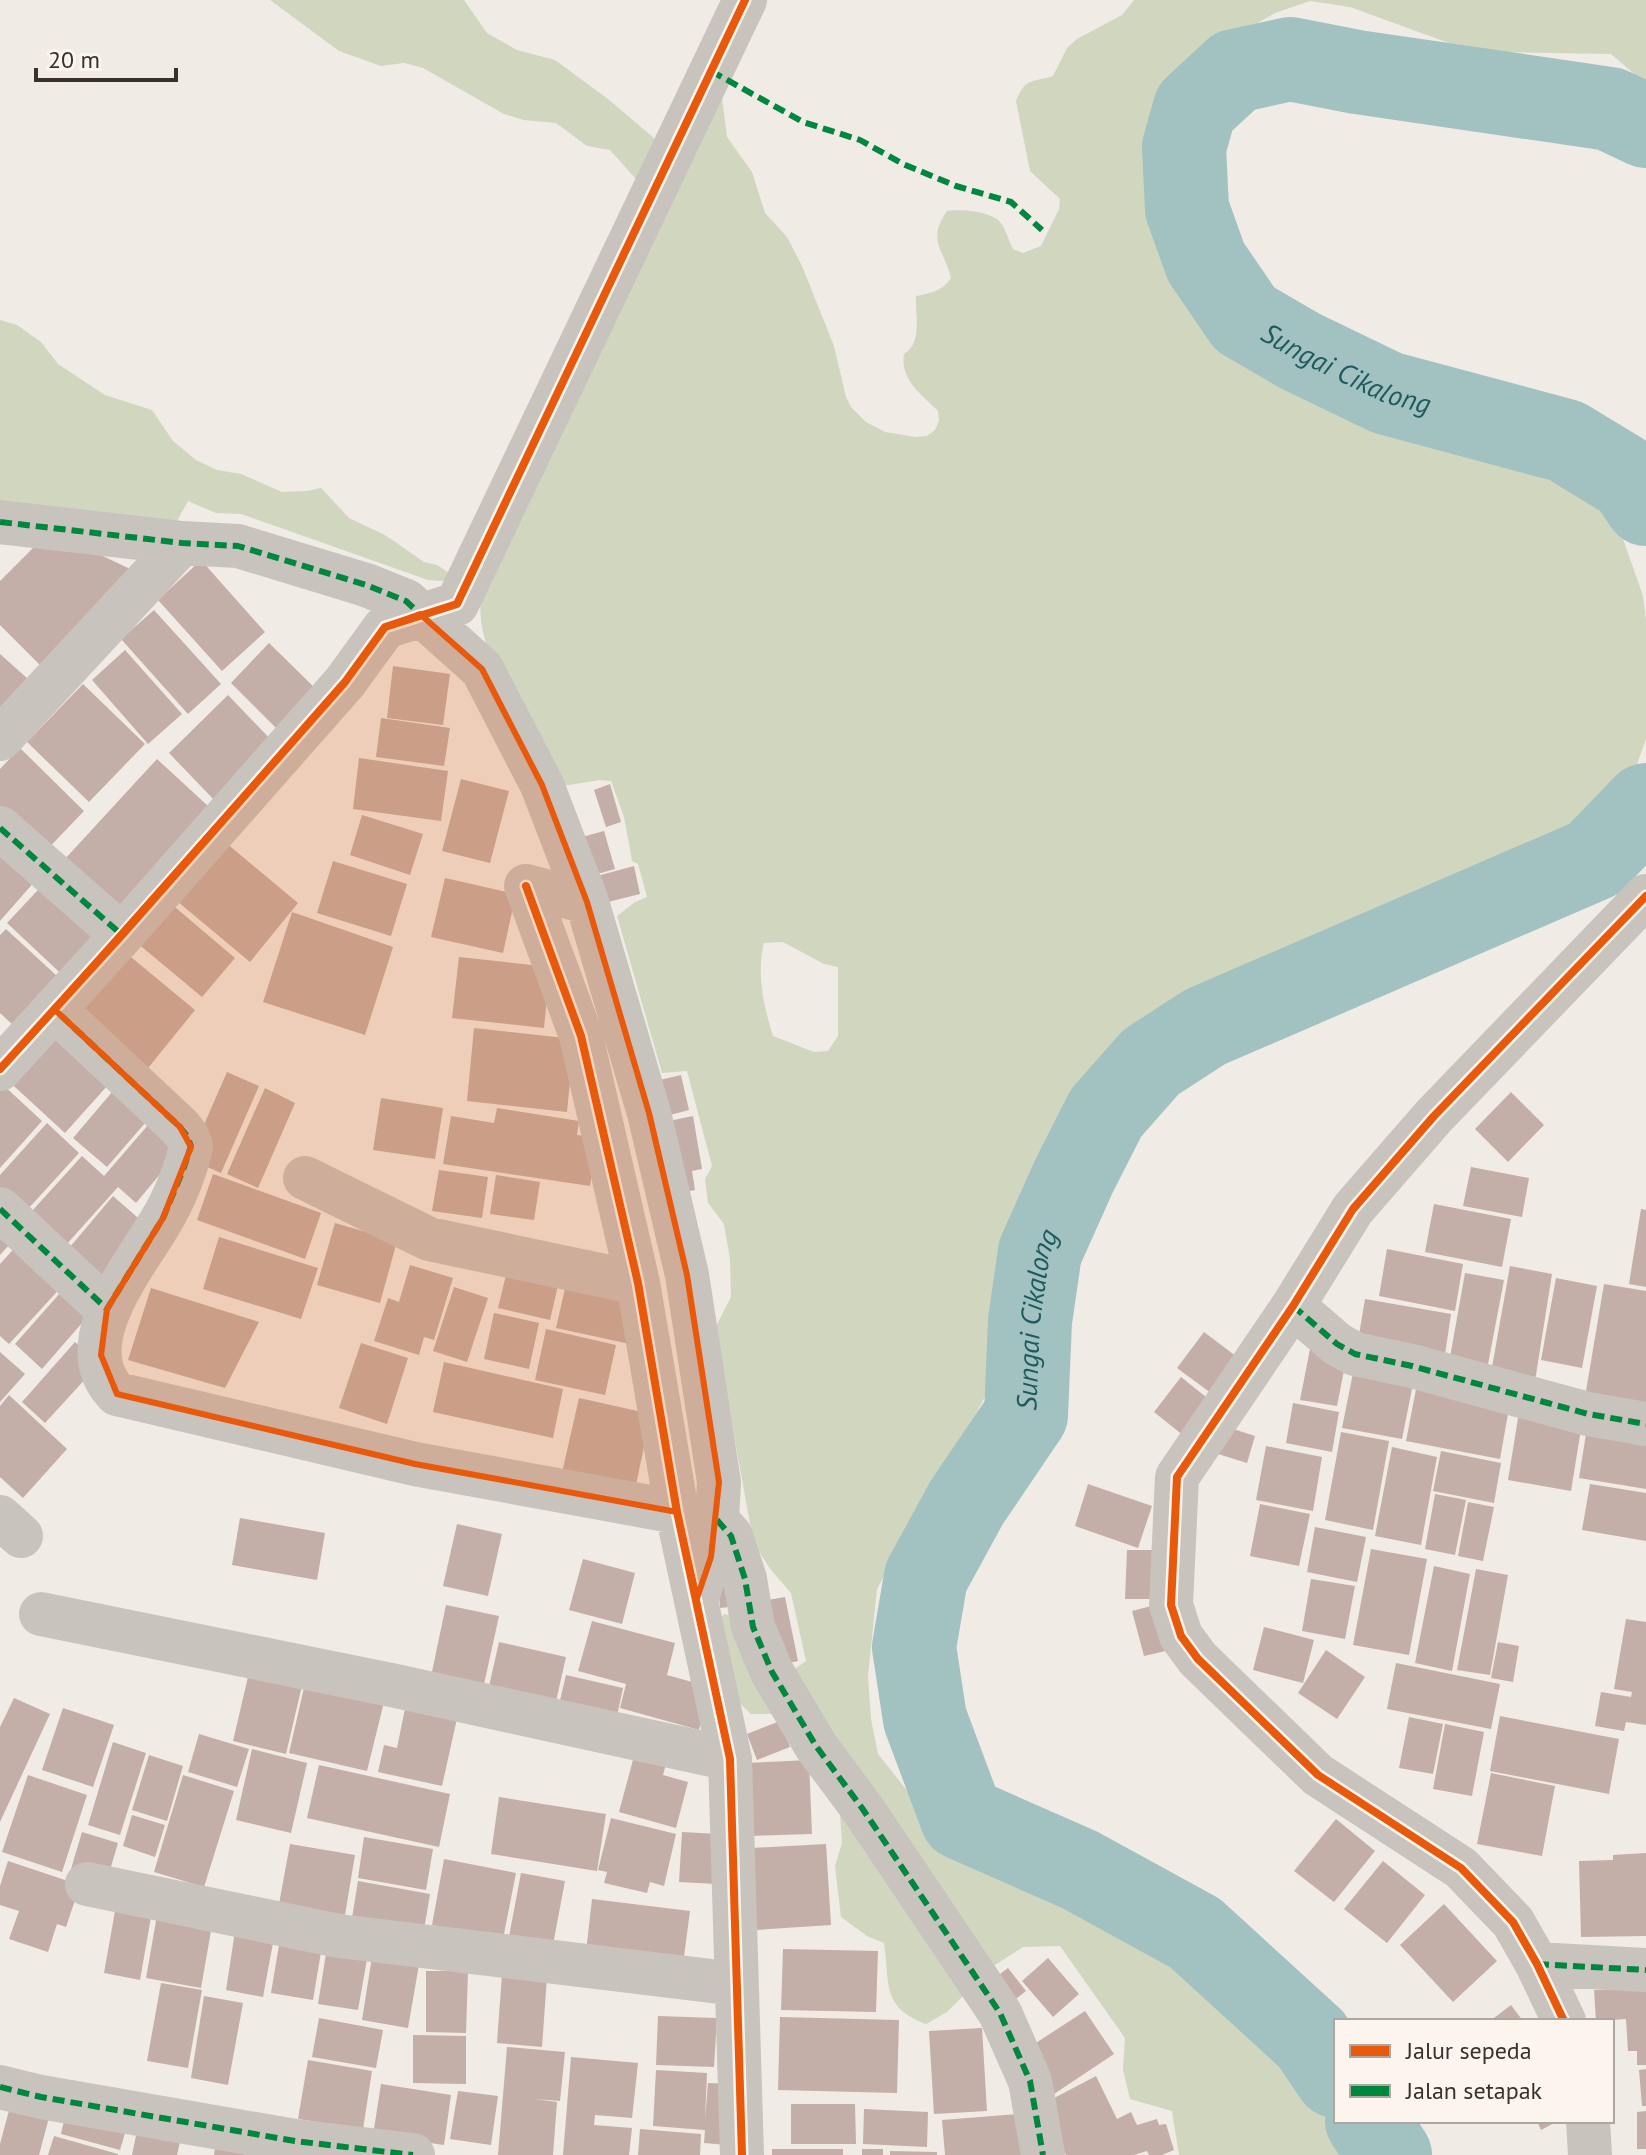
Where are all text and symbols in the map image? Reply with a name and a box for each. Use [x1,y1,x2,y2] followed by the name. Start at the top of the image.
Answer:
[36,32,176,82] scale bar
[48,44,100,75] text: 20 m
[1255,314,1435,422] water label: Sungai Cikalong
[1007,1223,1066,1411] water label: Sungai Cikalong
[1334,2019,1614,2123] legend
[1405,2035,1532,2066] text: Jalur sepeda
[1405,2075,1543,2106] text: Jalan setapak

